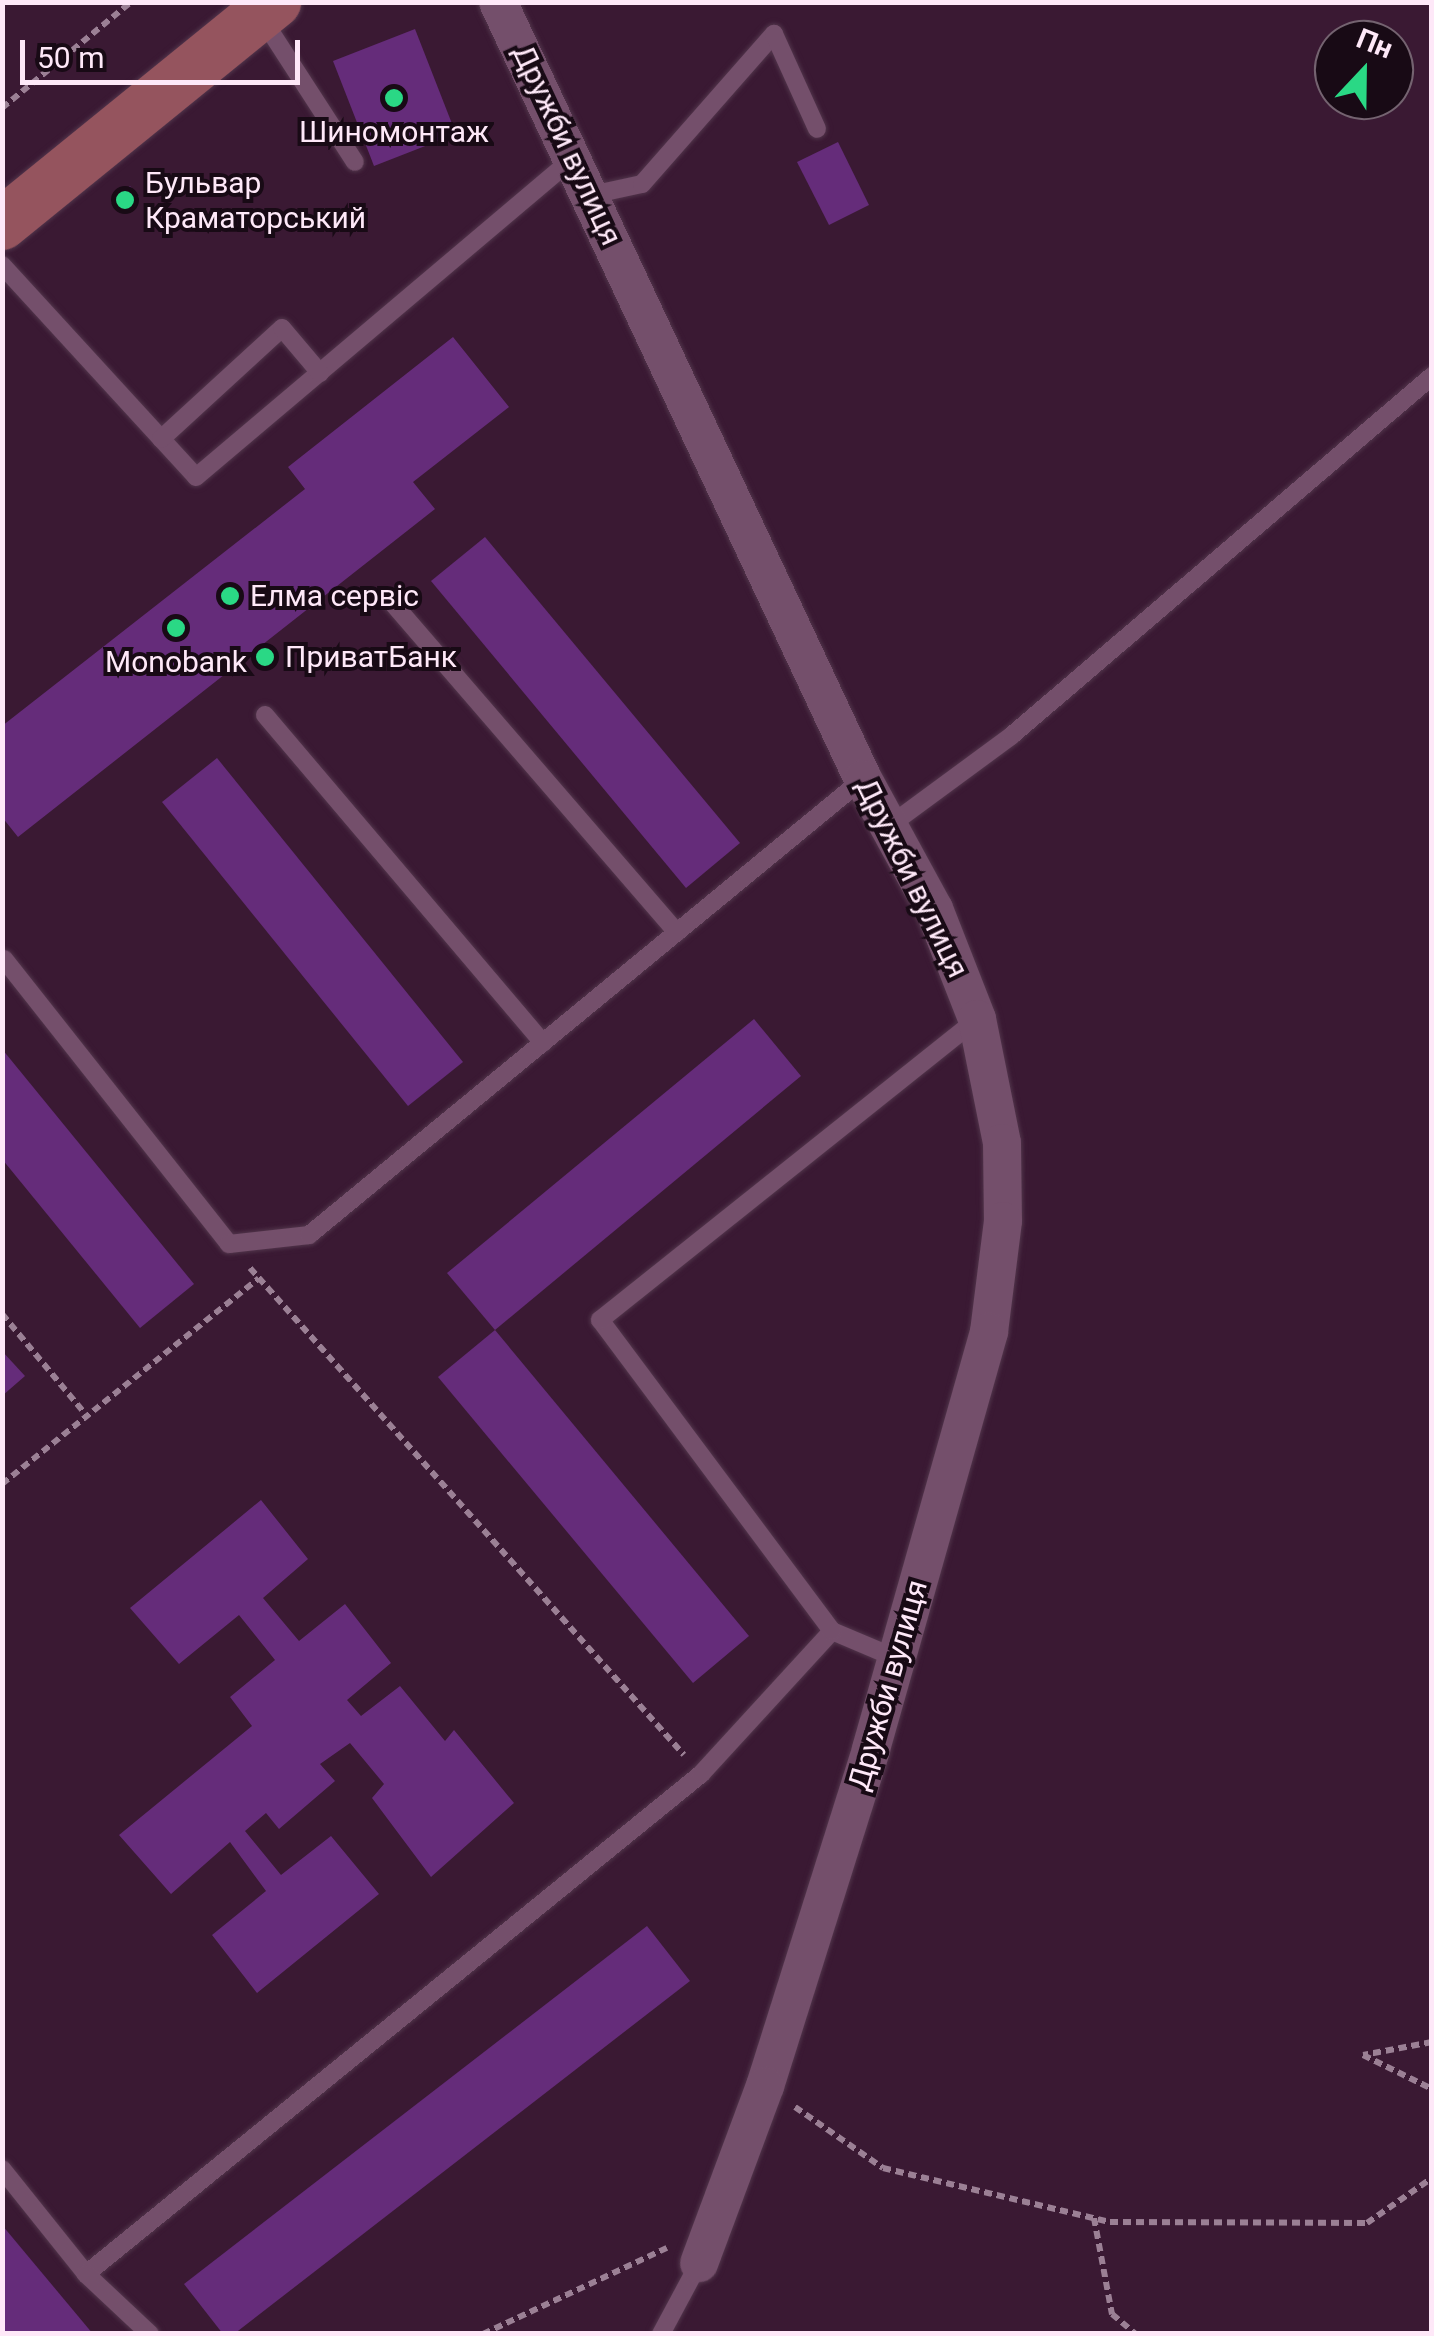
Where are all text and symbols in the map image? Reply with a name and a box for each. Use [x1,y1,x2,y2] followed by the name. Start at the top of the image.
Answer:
[25,20,305,82] scale bar
[1314,20,1414,120] north arrow
[1352,22,1397,66] text: Пн
[505,39,629,251] street label: Дружби вулиця
[37,40,104,75] text: 50 m
[383,87,405,109] marker: Шиномонтаж
[299,114,489,150] place label: Шиномонтаж
[145,165,366,236] place label: Бульвар Краматорський
[114,189,136,211] marker: Бульвар Краматорський
[250,578,419,614] place label: Елма сервіс
[219,585,241,607] marker: Елма сервіс
[165,617,187,639] marker: Monobank
[285,639,457,675] place label: ПриватБанк
[105,644,247,680] place label: Monobank
[254,646,276,668] marker: ПриватБанк
[848,773,976,983] street label: Дружби вулиця
[841,1576,935,1794] street label: Дружби вулиця

